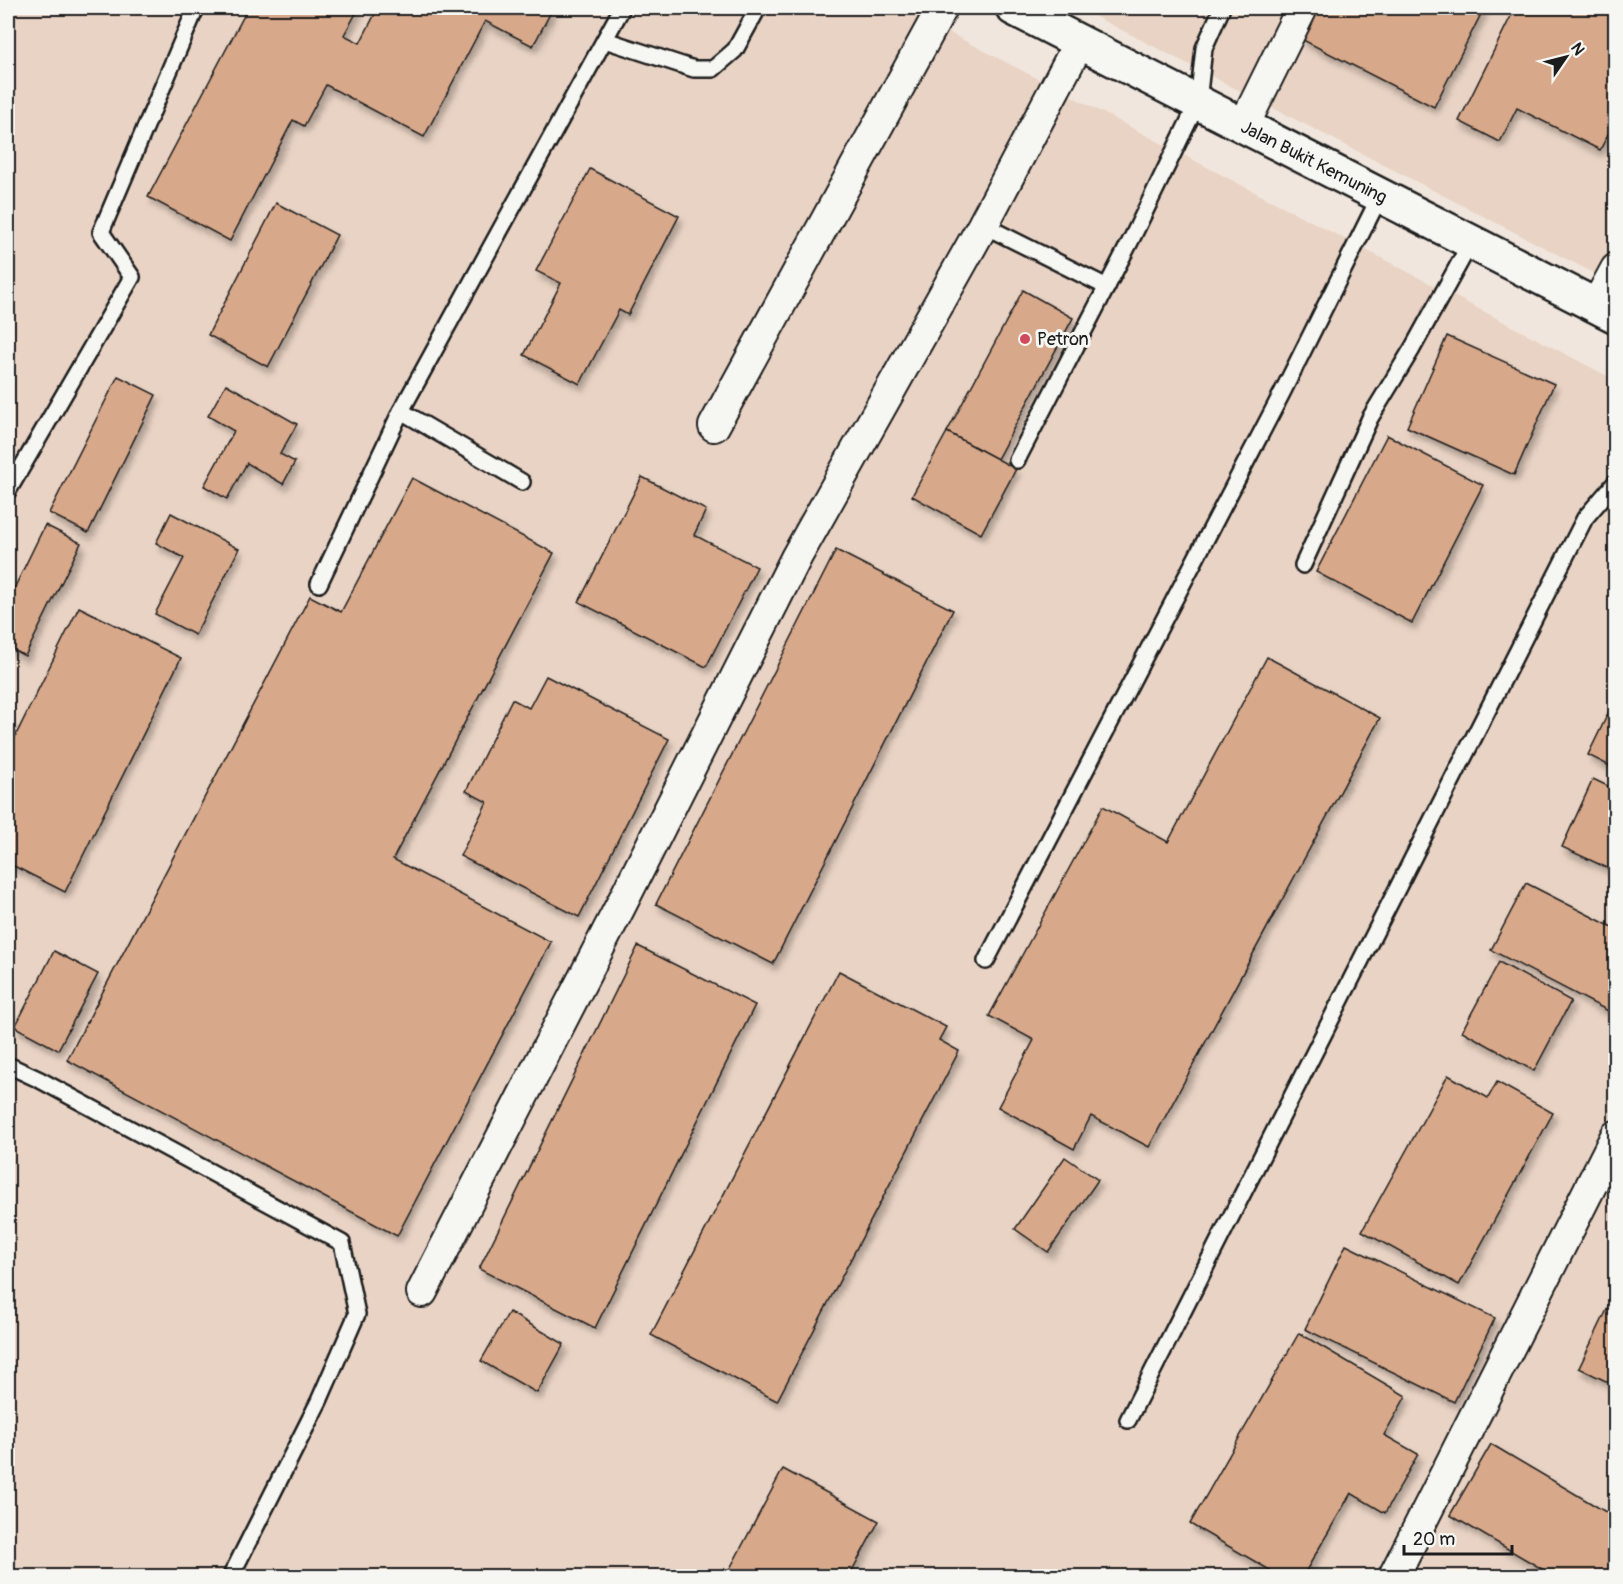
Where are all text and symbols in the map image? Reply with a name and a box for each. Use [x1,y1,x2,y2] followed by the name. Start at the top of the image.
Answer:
[1536,27,1596,87] north arrow
[1566,39,1589,59] text: N
[1237,116,1391,209] street label: Jalan Bukit Kemuning
[1037,328,1089,351] place label: Petron
[1018,332,1032,346] marker: Petron
[1404,1518,1512,1556] scale bar
[1413,1528,1455,1551] text: 20 m

